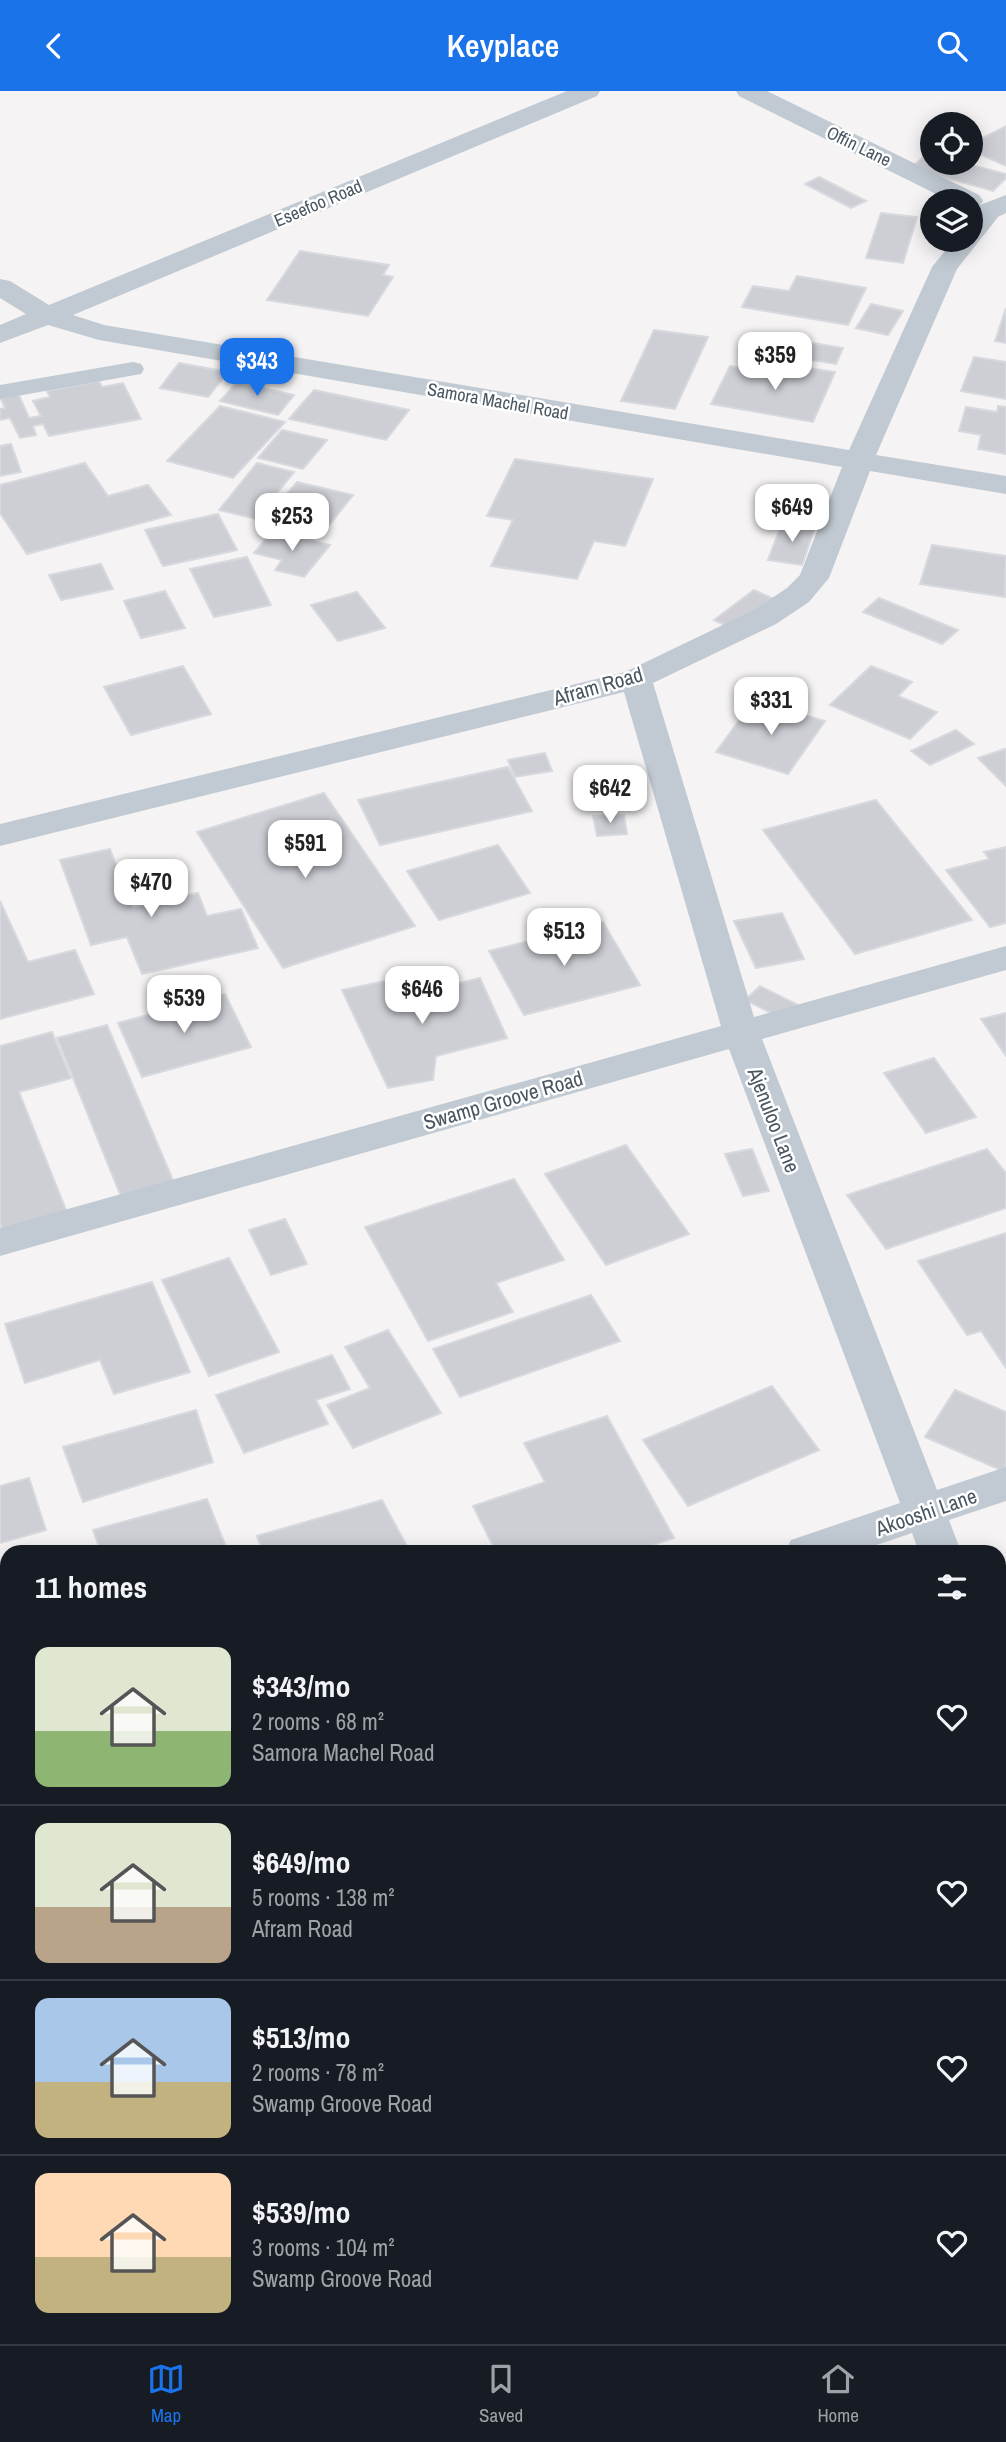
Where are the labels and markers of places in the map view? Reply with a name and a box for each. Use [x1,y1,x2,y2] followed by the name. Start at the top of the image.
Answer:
[734,333,816,392] pin: $359
[216,338,298,398] pin: $343
[751,484,833,544] pin: $649
[251,493,333,553] pin: $253
[730,677,812,737] pin: $331
[569,765,651,825] pin: $642
[264,821,346,880] pin: $591
[110,859,192,919] pin: $470
[523,909,605,968] pin: $513
[381,967,463,1026] pin: $646
[143,975,225,1035] pin: $539

